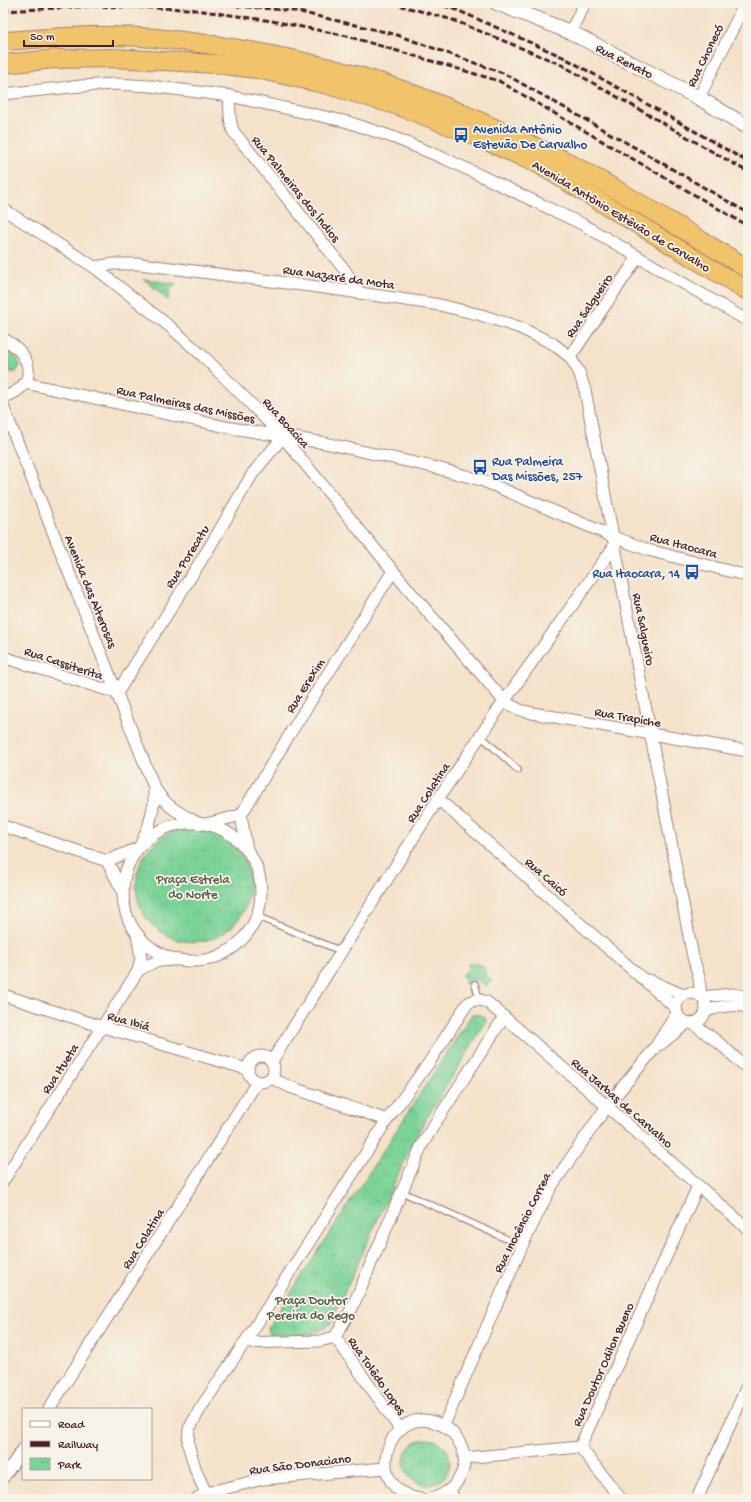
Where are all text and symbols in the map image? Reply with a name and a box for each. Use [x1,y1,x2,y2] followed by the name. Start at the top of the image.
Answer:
[24,22,113,48] scale bar
[685,22,728,90] street label: Rua Chonecó
[30,31,55,45] text: 50 m
[593,41,655,83] street label: Rua Renato
[473,123,588,153] place label: Avenida Antônio Estevão De Carvalho
[452,126,470,144] bus stop icon: Avenida Antônio Estevão De Carvalho
[248,133,344,247] street label: Rua Palmeiras dos Índios
[529,158,713,277] street label: Avenida Antônio Estêvão de Carvalho
[282,263,396,294] street label: Rua Nazaré da Mota
[563,271,617,341] street label: Rua Salgueiro
[115,383,257,428] street label: Rua Palmeiras das Missões
[259,395,312,453] street label: Rua Boacica
[491,455,584,485] place label: Rua Palmeira Das Missões, 257
[471,458,489,476] bus stop icon: Rua Palmeira Das Missões, 257
[163,523,213,592] street label: Rua Porecatu
[648,530,719,563] street label: Rua Itaocara
[60,533,120,652] street label: Avenida das Alterosas
[683,563,701,581] bus stop icon: Rua Itaocara, 14
[592,567,680,582] place label: Rua Itaocara, 14
[628,592,657,667] street label: Rua Salgueiro
[22,645,105,684] street label: Rua Cassiterita
[283,656,329,716] street label: Rua Erexim
[593,705,662,732] street label: Rua Trapiche
[404,760,454,826] street label: Rua Colatina
[521,855,570,901] street label: Rua Caicó
[155,873,230,903] park label: Praça Estrela do Norte
[105,1009,152,1036] street label: Rua Ibiá
[39,1041,83,1097] street label: Rua Itueta
[568,1056,675,1152] street label: Rua Jarbas de Carvalho
[491,1170,555,1276] street label: Rua Inocêncio Correa
[120,1206,169,1272] street label: Rua Colatina
[266,1294,355,1324] park label: Praça Doutor Pereira do Rego
[570,1301,638,1429] street label: Rua Doutor Odilon Bueno
[344,1335,409,1419] street label: Rua Tolêdo Lopes
[22,1408,152,1480] legend
[58,1419,85,1433] text: Road
[58,1439,98,1453] text: Railway
[249,1452,352,1479] street label: Rua São Donaciano
[57,1459,83,1473] text: Park

